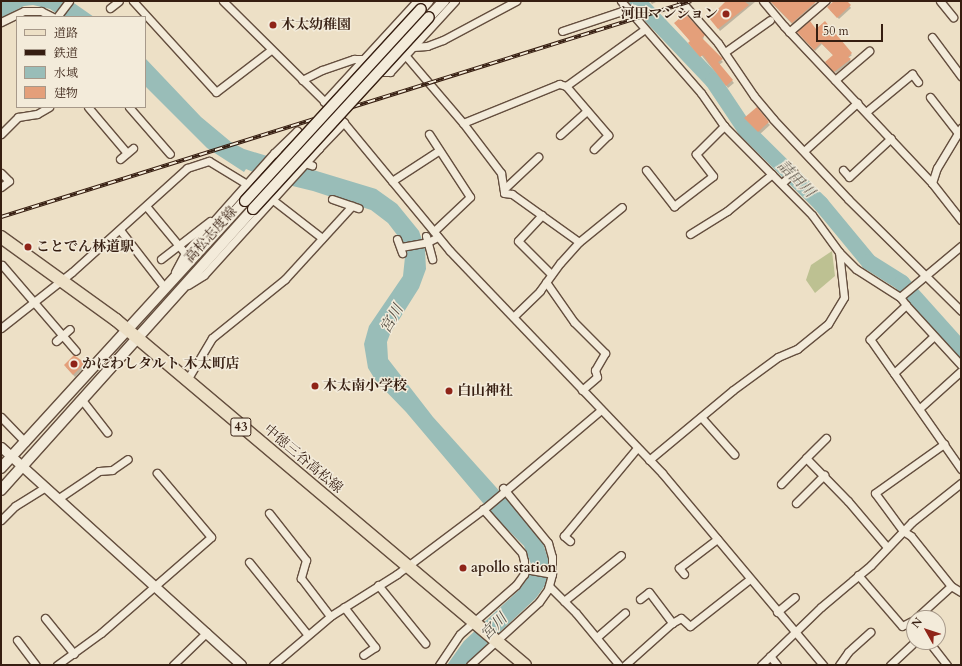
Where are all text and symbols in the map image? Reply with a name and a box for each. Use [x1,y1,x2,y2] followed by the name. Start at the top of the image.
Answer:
[620,6,718,22] place label: 河田マンション
[721,9,731,19] marker: 河田マンション
[16,16,146,108] legend
[818,16,885,42] scale bar
[281,17,351,33] place label: 木太幼稚園
[268,20,278,30] marker: 木太幼稚園
[823,23,849,39] text: 50 m
[54,25,78,41] text: 道路
[54,45,78,61] text: 鉄道
[54,65,78,81] text: 水域
[54,85,78,101] text: 建物
[774,157,818,201] water label: 詰田川
[181,203,241,267] street label: 高松志度線
[36,239,134,255] place label: ことでん林道駅
[23,242,33,252] marker: ことでん林道駅
[377,302,407,336] water label: 宮川
[82,356,240,372] place label: かにわしタルト 木太町店
[69,359,79,369] marker: かにわしタルト 木太町店
[323,378,407,394] place label: 木太南小学校
[310,381,320,391] marker: 木太南小学校
[457,383,513,399] place label: 白山神社
[444,386,454,396] marker: 白山神社
[230,416,252,438] road number: 43
[260,421,346,497] street label: 中徳三谷高松線
[471,560,556,576] place label: apollo station
[458,563,468,573] marker: apollo station
[477,610,511,644] water label: 宮川
[906,610,946,650] north arrow
[908,614,926,631] text: N

